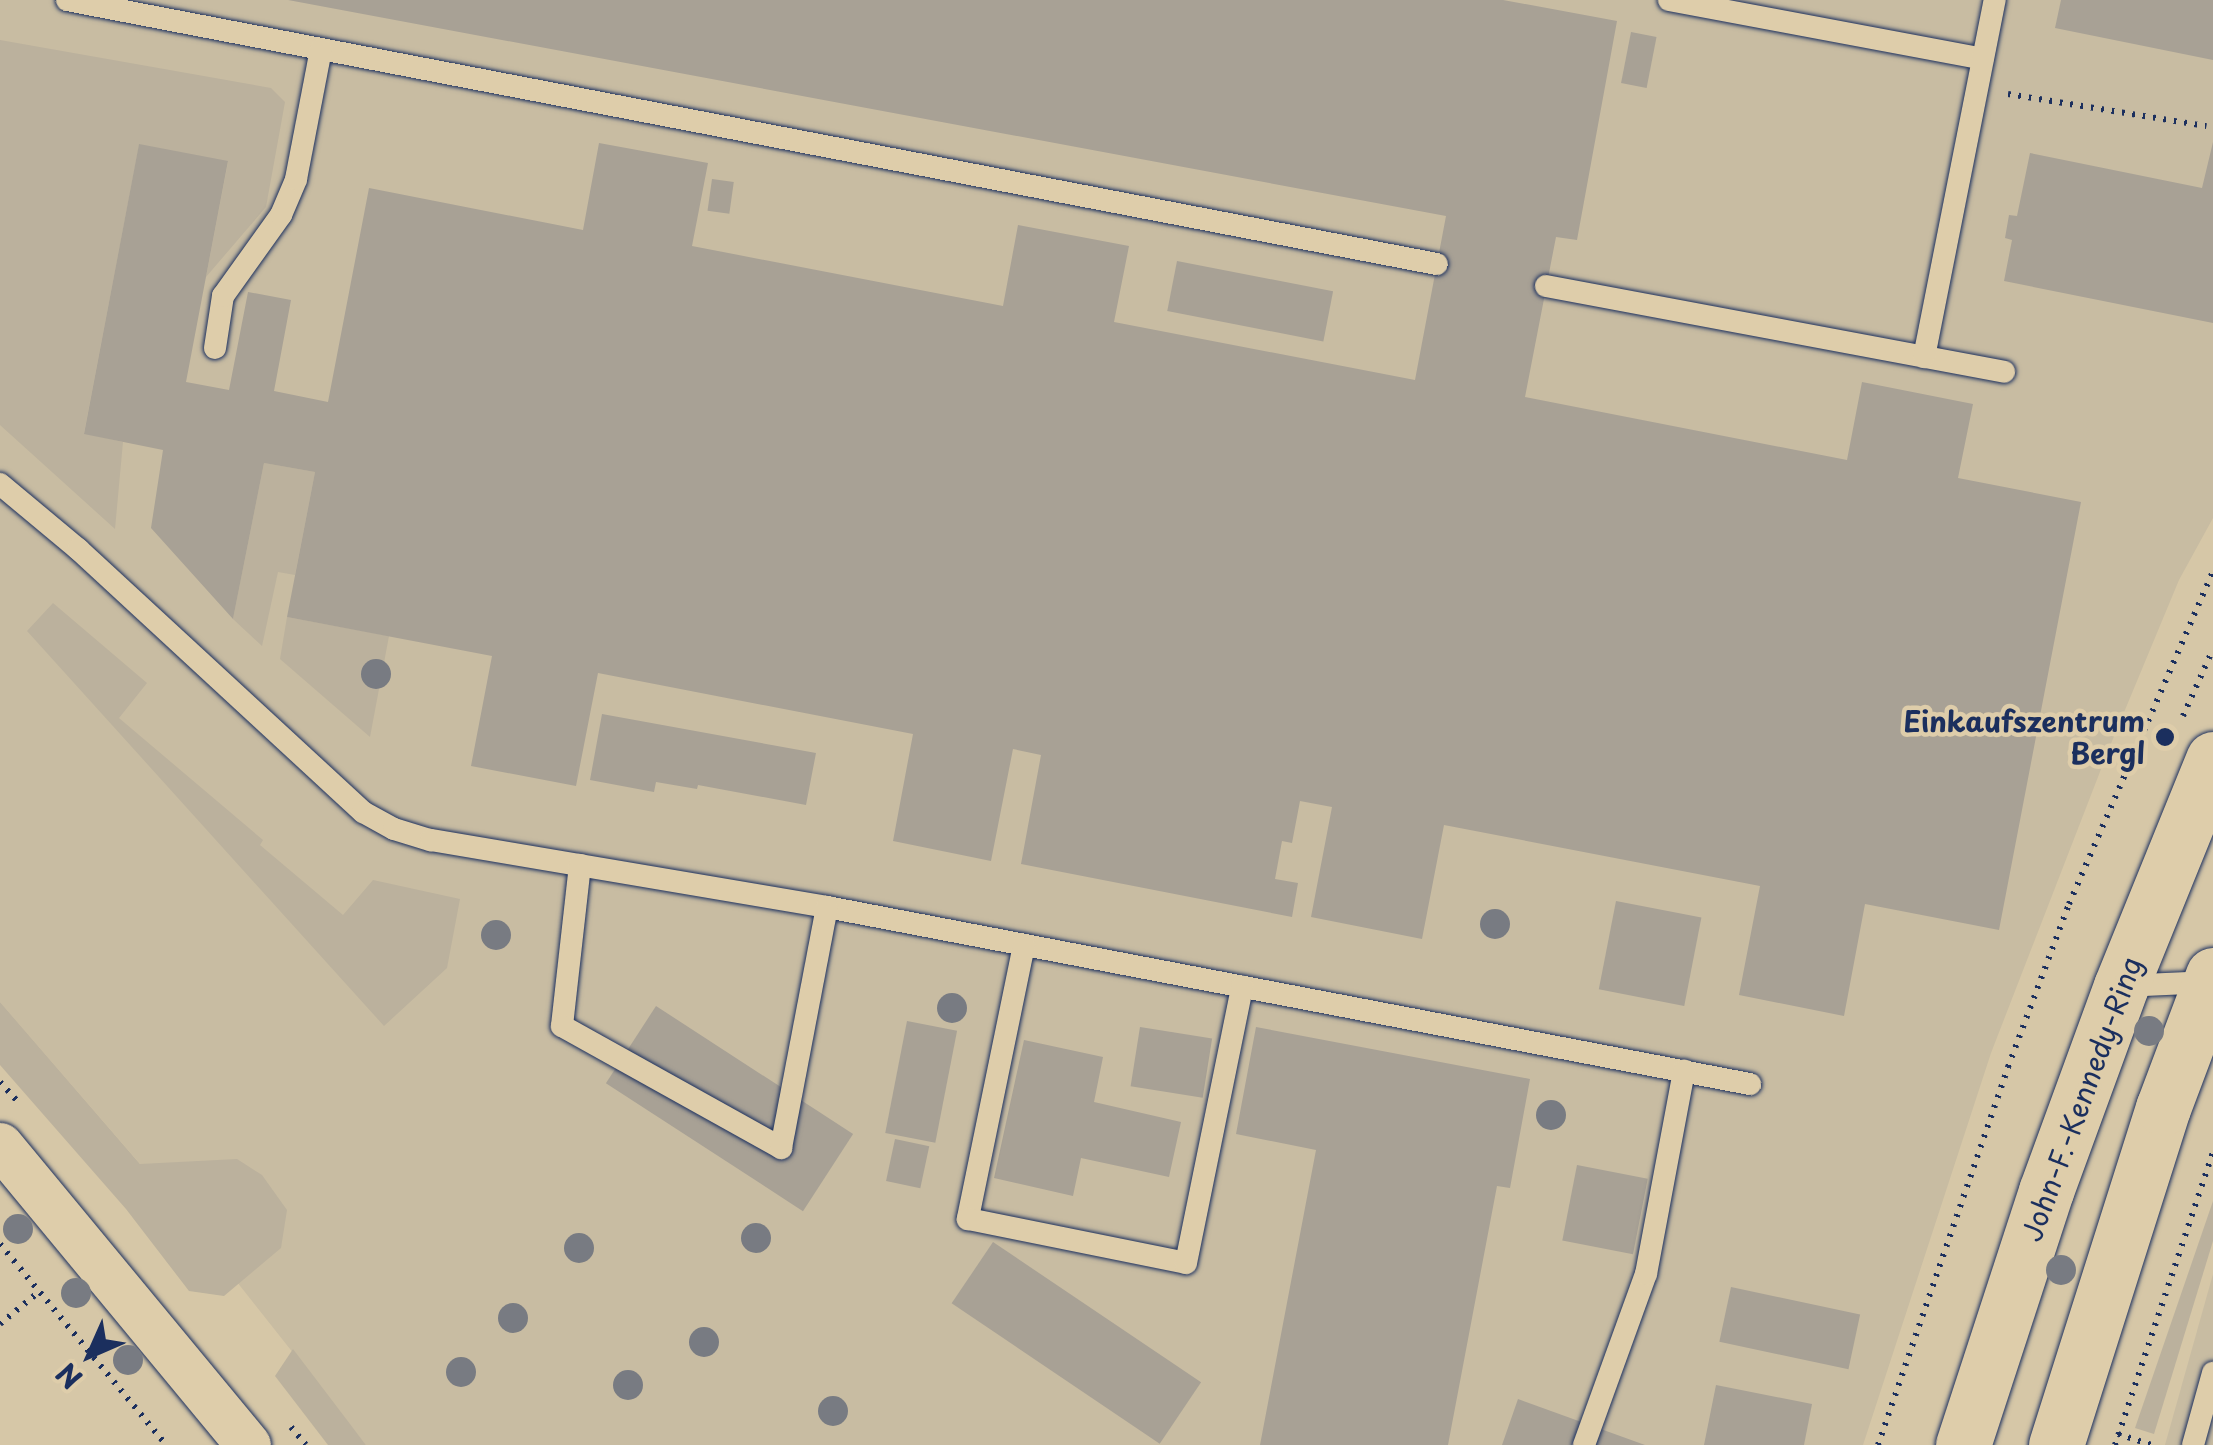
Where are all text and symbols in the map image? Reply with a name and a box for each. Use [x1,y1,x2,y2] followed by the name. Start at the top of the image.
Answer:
[1903,704,2145,770] place label: Einkaufszentrum Bergl
[2154,726,2176,748] marker: Einkaufszentrum Bergl
[2014,952,2148,1246] street label: John-F.-Kennedy-Ring
[40,1305,140,1405] north arrow
[45,1354,91,1400] text: N

